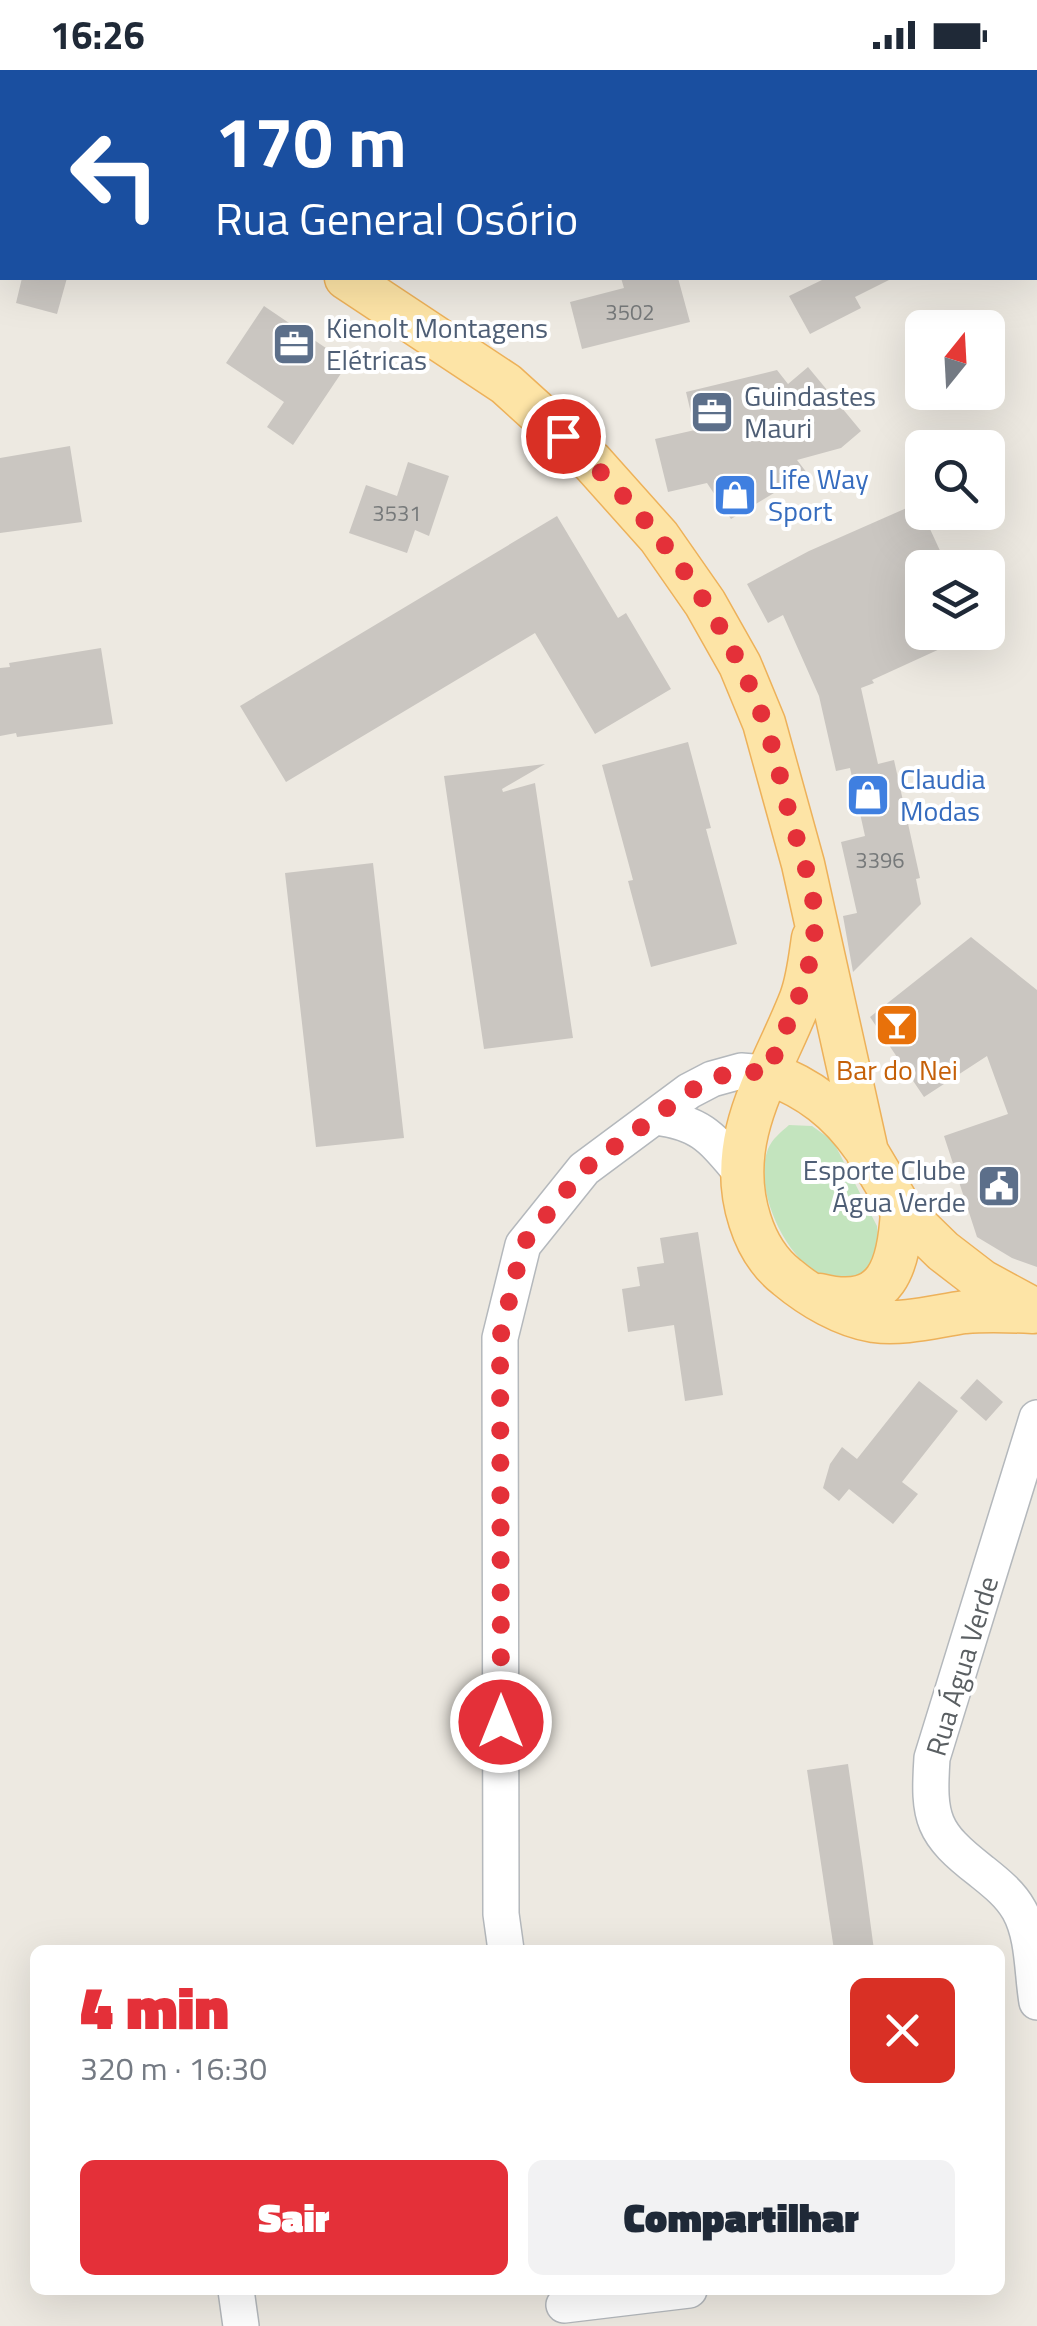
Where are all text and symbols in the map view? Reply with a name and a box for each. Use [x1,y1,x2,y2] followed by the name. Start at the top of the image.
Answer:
[50,6,145,64] text: 16:26
[215,88,407,194] text: 170 m
[50,110,180,240] icon: left
[215,184,578,252] text: Rua General Osório
[605,295,655,329] house number: 3502
[326,306,548,381] place label: Kienolt Montagens Elétricas
[905,310,1005,410] north arrow
[905,310,1005,650] map controls
[271,321,317,367] office icon: Kienolt Montagens Elétricas
[744,374,876,449] place label: Guindastes Mauri
[689,389,735,435] office icon: Guindastes Mauri
[521,394,606,479] pin
[536,409,591,464] icon: arrive
[905,430,1005,530] button: search
[768,457,869,532] place label: Life Way Sport
[712,472,758,518] shop icon: Life Way Sport
[372,496,422,530] house number: 3531
[905,550,1005,650] button: layers
[900,757,986,832] place label: Claudia Modas
[845,772,891,818] shop icon: Claudia Modas
[855,843,905,877] house number: 3396
[874,1002,920,1048] bar icon: Bar do Nei
[836,1048,958,1091] place label: Bar do Nei
[803,1148,966,1223] place label: Esporte Clube Água Verde
[976,1163,1022,1209] public building icon: Esporte Clube Água Verde
[914,1571,1009,1761] street label: Rua Água Verde
[449,1670,553,1774] position arrow
[80,1961,229,2052] text: 4 min
[850,1978,955,2083] button: close
[80,2044,267,2092] text: 320 m · 16:30
[80,2160,508,2275] button: Sair
[528,2160,955,2275] button: Compartilhar

